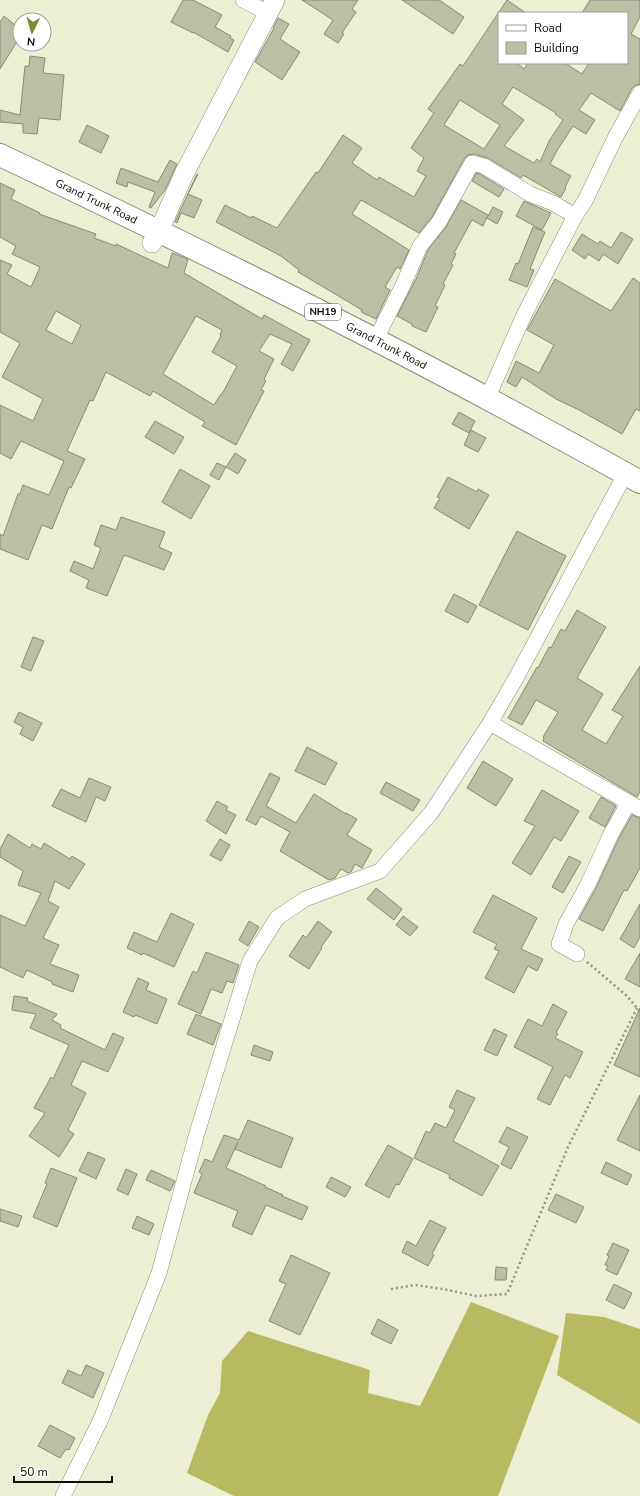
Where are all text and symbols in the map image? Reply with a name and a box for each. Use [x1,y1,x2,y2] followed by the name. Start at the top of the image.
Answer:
[12,12,52,52] north arrow
[498,12,628,64] legend
[534,20,562,36] text: Road
[26,34,36,49] text: N
[534,40,579,56] text: Building
[53,175,140,227] street label: Grand Trunk Road
[305,304,341,320] road number: NH19
[343,318,430,373] street label: Grand Trunk Road
[14,1458,112,1484] scale bar
[20,1464,48,1480] text: 50 m

